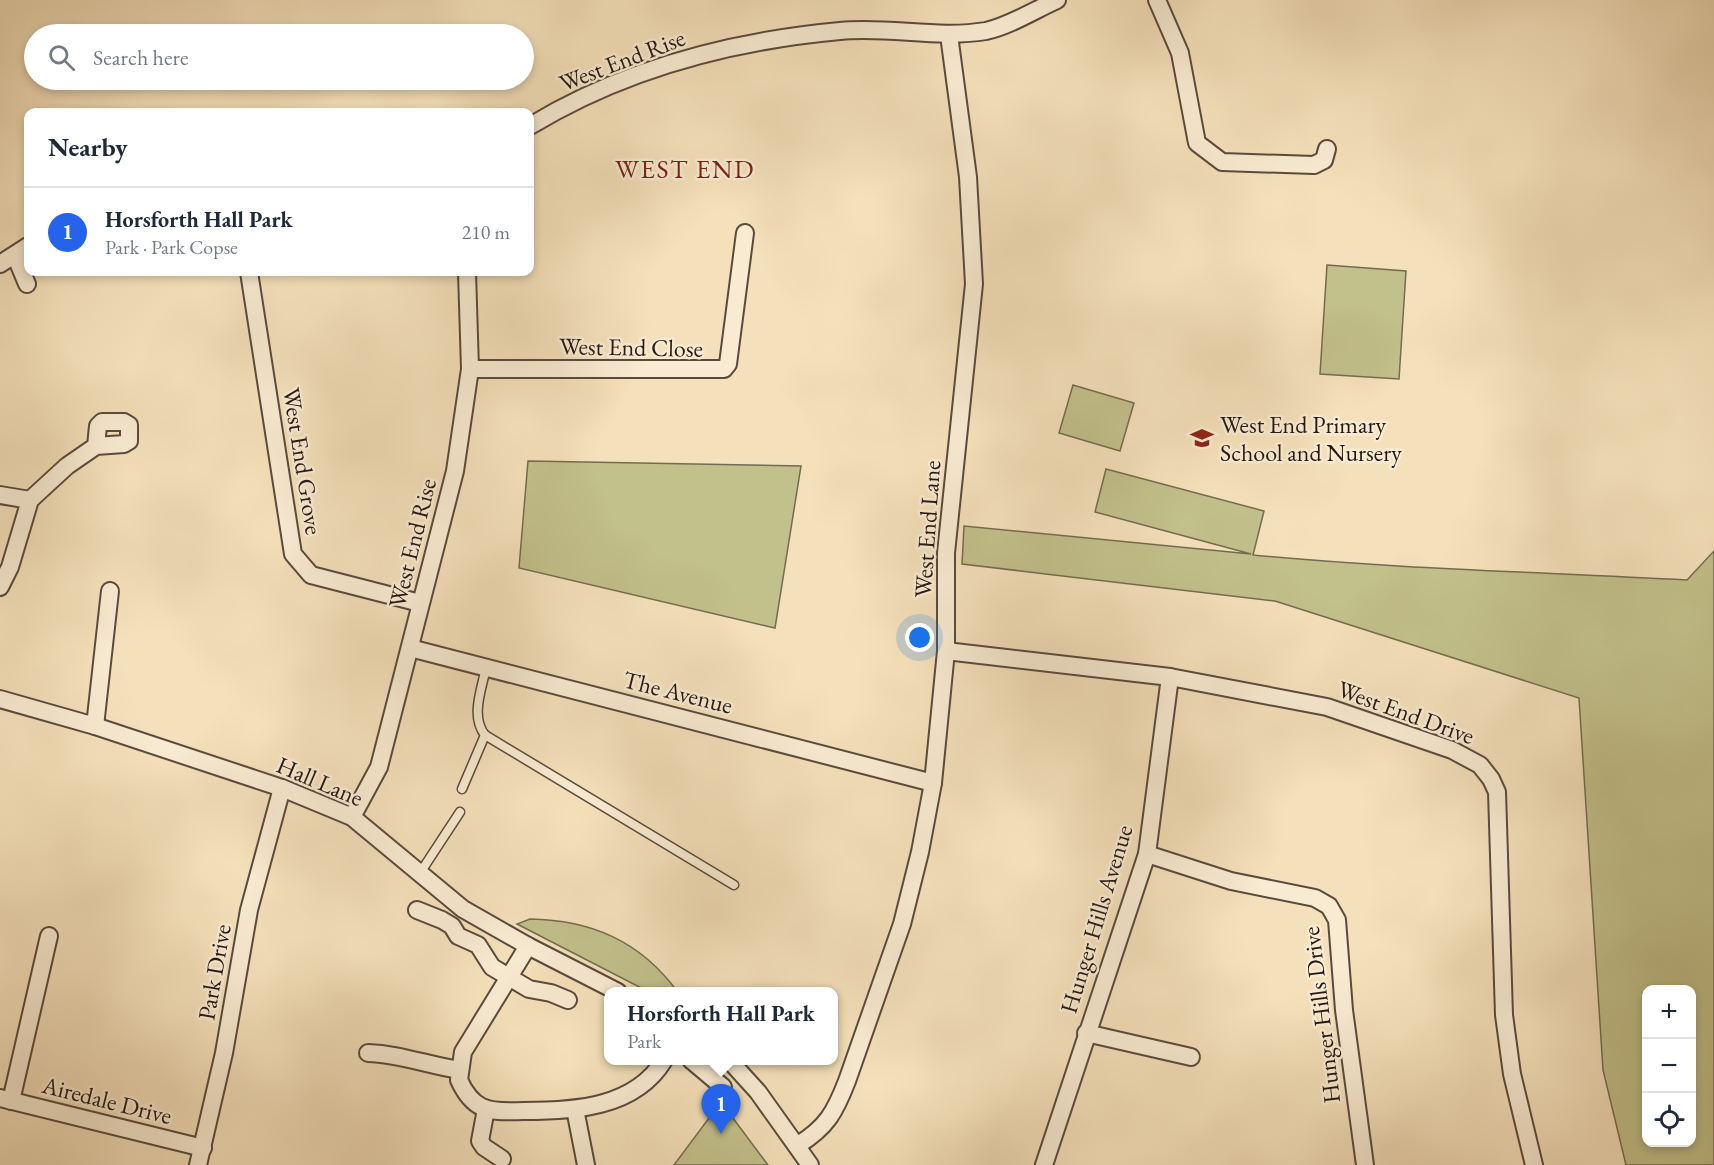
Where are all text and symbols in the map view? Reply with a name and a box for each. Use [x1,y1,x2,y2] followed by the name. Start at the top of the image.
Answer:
[555,22,689,98] street label: West End Rise
[24,24,534,90] search box
[45,41,78,74] icon: search
[93,43,188,72] text: Search here
[48,130,128,164] text: Nearby
[615,152,755,186] district label: WEST END
[105,205,293,234] text: Horsforth Hall Park
[62,219,73,245] text: 1
[462,219,510,245] text: 210 m
[105,234,238,260] text: Park · Park Copse
[559,330,703,364] street label: West End Close
[276,385,330,537] street label: West End Grove
[1220,409,1402,468] place label: West End Primary School and Nursery
[1189,425,1215,451] school or university icon: West End Primary School and Nursery
[907,459,947,599] street label: West End Lane
[381,475,443,611] street label: West End Rise
[905,623,934,652] your location
[620,663,736,721] street label: The Avenue
[1333,673,1479,751] street label: West End Drive
[272,749,368,813] street label: Hall Lane
[1053,821,1139,1017] street label: Hunger Hills Avenue
[190,922,238,1022] street label: Park Drive
[1295,925,1347,1105] street label: Hunger Hills Drive
[1642,985,1696,1147] map controls
[1642,985,1696,1039] button: +
[604,987,838,1065] popup
[627,999,815,1028] text: Horsforth Hall Park
[627,1028,661,1054] text: Park
[1642,1039,1696,1093] button: −
[38,1069,175,1131] street label: Airedale Drive
[702,1084,740,1134] pin: 1
[1642,1093,1696,1147] button: locate

